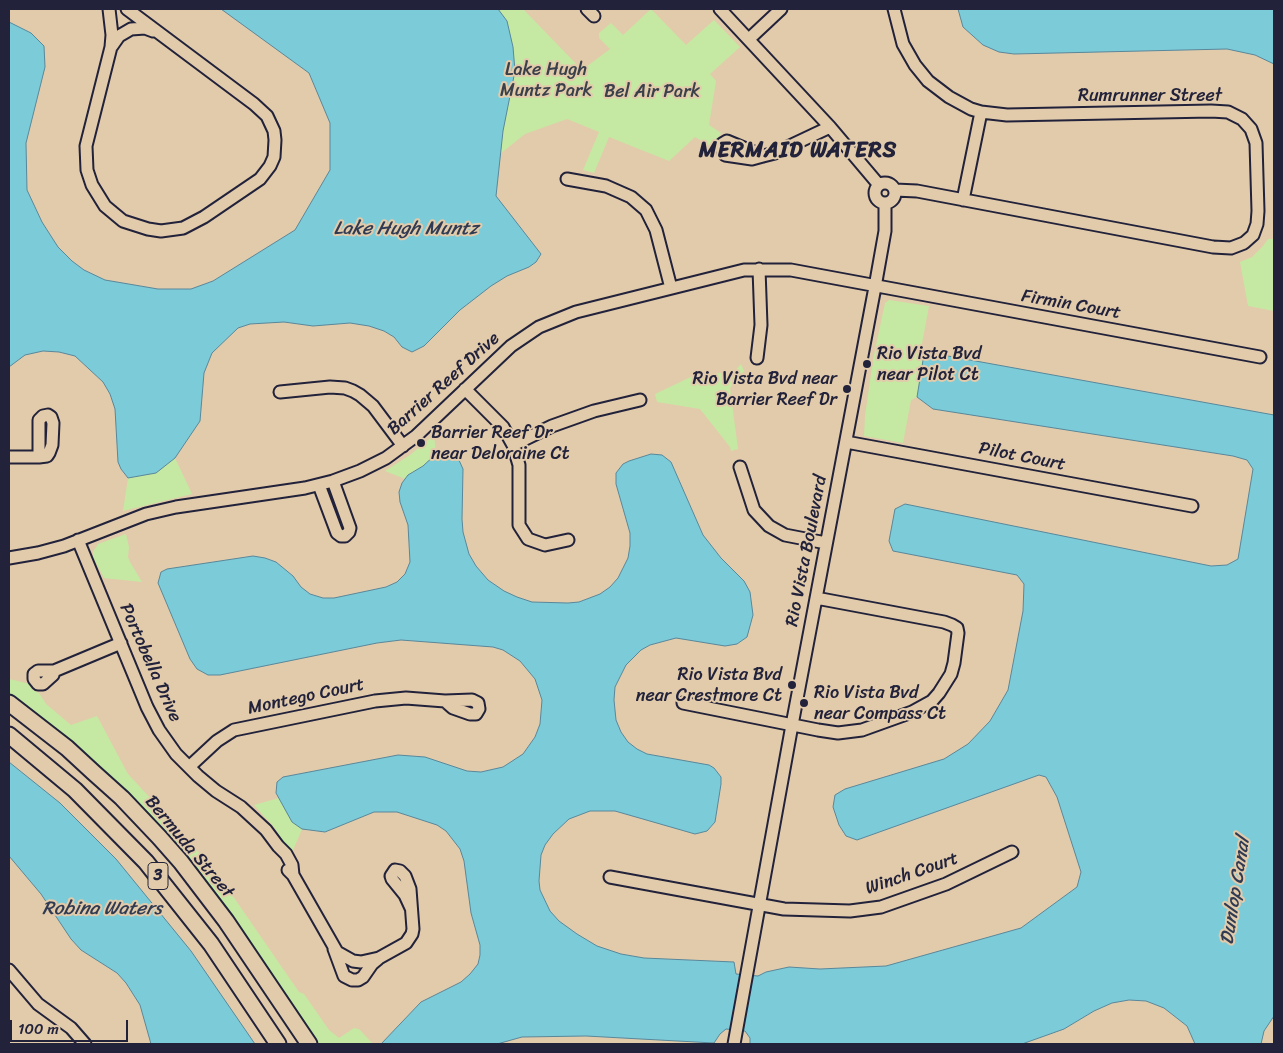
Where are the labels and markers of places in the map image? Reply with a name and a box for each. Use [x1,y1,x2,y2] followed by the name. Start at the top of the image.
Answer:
[877,343,981,386] place label: Rio Vista Bvd near Pilot Ct
[861,358,873,370] marker: Rio Vista Bvd near Pilot Ct
[692,368,837,410] place label: Rio Vista Bvd near Barrier Reef Dr
[841,383,853,395] marker: Rio Vista Bvd near Barrier Reef Dr
[431,422,570,464] place label: Barrier Reef Dr near Deloraine Ct
[415,437,427,449] marker: Barrier Reef Dr near Deloraine Ct
[636,664,782,706] place label: Rio Vista Bvd near Crestmore Ct
[786,679,798,691] marker: Rio Vista Bvd near Crestmore Ct
[814,682,946,724] place label: Rio Vista Bvd near Compass Ct
[798,697,810,709] marker: Rio Vista Bvd near Compass Ct

